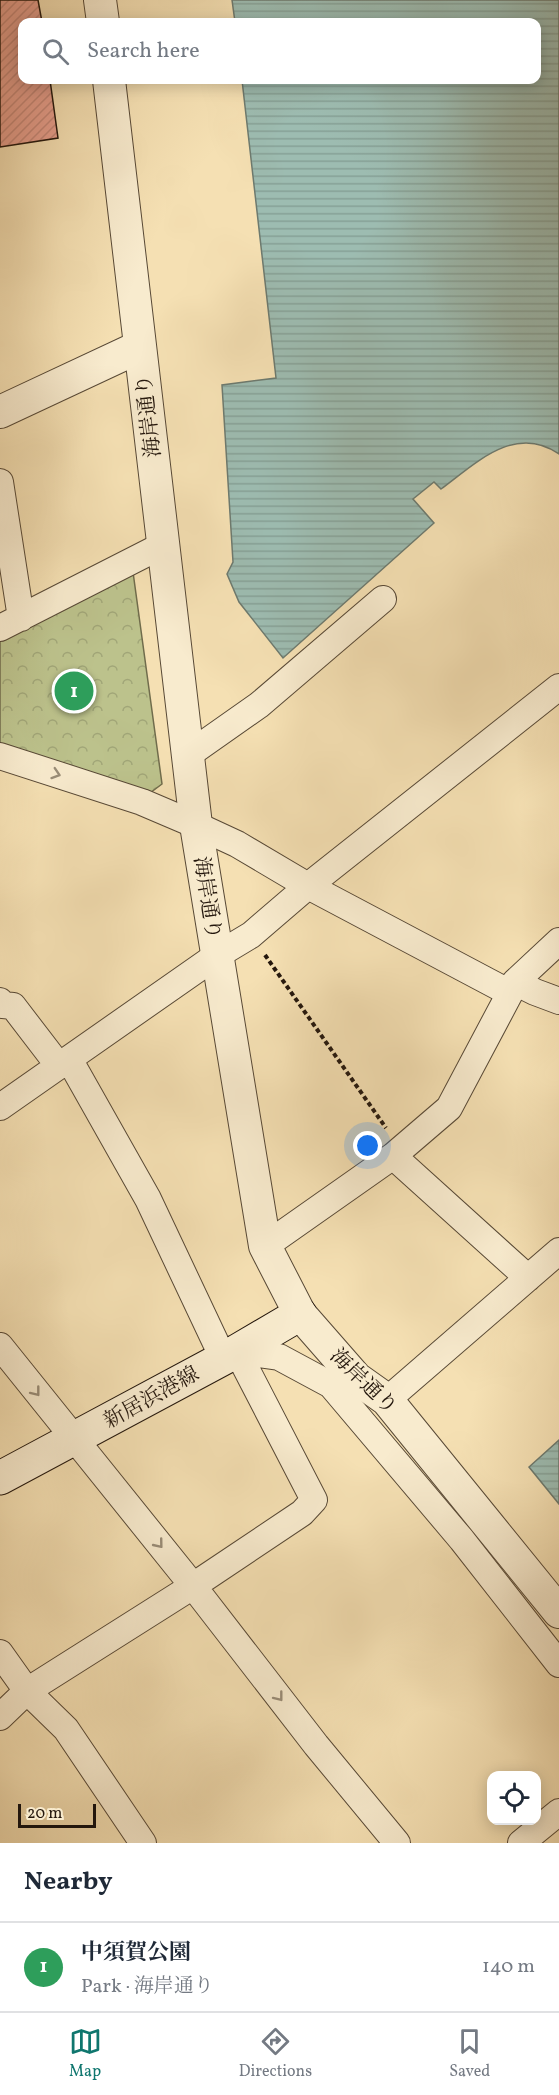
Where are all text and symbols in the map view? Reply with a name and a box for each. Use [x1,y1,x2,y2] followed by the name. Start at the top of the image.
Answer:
[18,18,541,84] search box
[39,35,72,68] icon: search
[87,36,200,67] text: Search here
[130,372,169,459] street label: 海岸通り
[54,668,94,714] pin: 1
[50,767,61,779] one-way arrow
[186,854,227,942] street label: 海岸通り
[353,1131,382,1160] your location
[323,1342,403,1422] street label: 海岸通り
[99,1360,205,1436] street label: 新居浜港線
[29,1385,40,1396] one-way arrow
[151,1537,162,1548] one-way arrow
[271,1691,282,1702] one-way arrow
[487,1771,541,1825] map controls
[487,1771,541,1825] button: locate
[18,1801,96,1828] scale bar
[27,1803,62,1825] text: 20 m
[24,1864,113,1900] text: Nearby
[81,1938,191,1969] text: 中須賀公園
[39,1953,48,1981] text: 1
[482,1953,535,1981] text: 140 m
[81,1973,214,2001] text: Park · 海岸通り
[69,2025,102,2083] tab: Map
[239,2025,312,2083] tab: Directions
[449,2025,490,2083] tab: Saved

